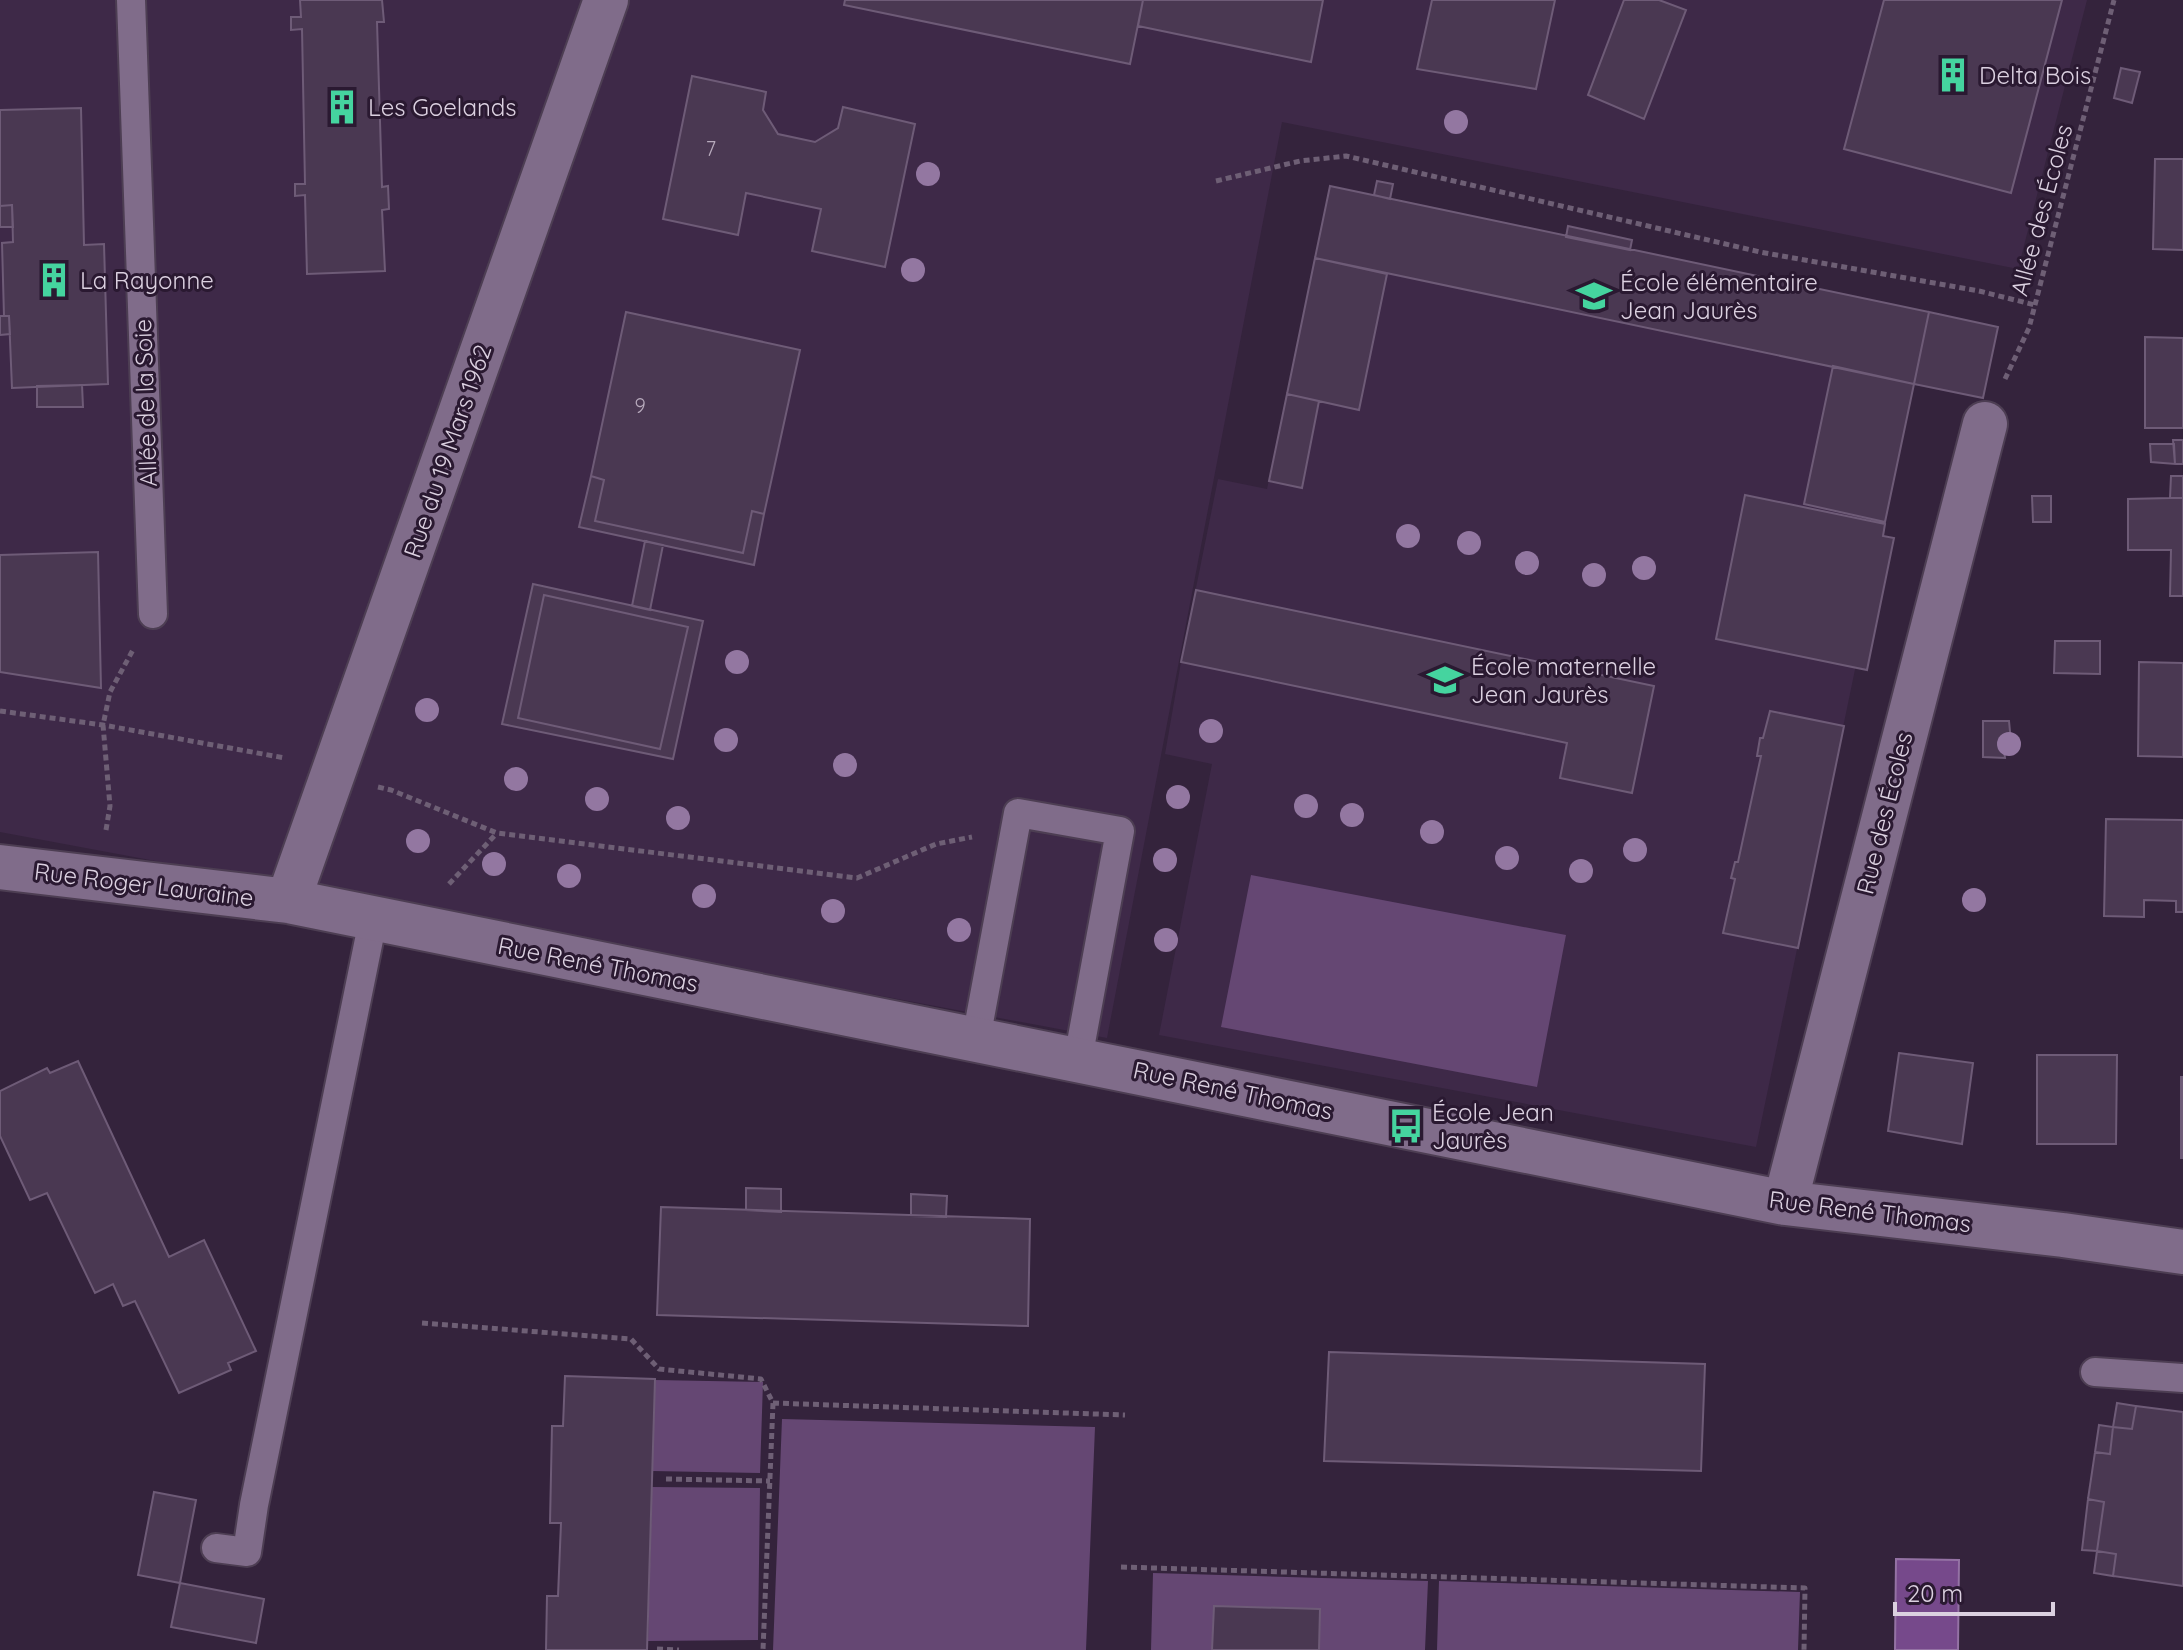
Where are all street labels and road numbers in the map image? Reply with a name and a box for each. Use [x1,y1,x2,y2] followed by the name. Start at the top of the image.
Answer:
[2004,121,2078,299] street label: Allée des Écoles
[127,319,163,487] street label: Allée de la Soie
[396,340,498,562] street label: Rue du 19 Mars 1962
[1849,729,1919,897] street label: Rue des Écoles
[33,856,255,912] street label: Rue Roger Lauraine
[495,930,701,998] street label: Rue René Thomas
[1130,1054,1336,1126] street label: Rue René Thomas
[1767,1184,1973,1238] street label: Rue René Thomas

